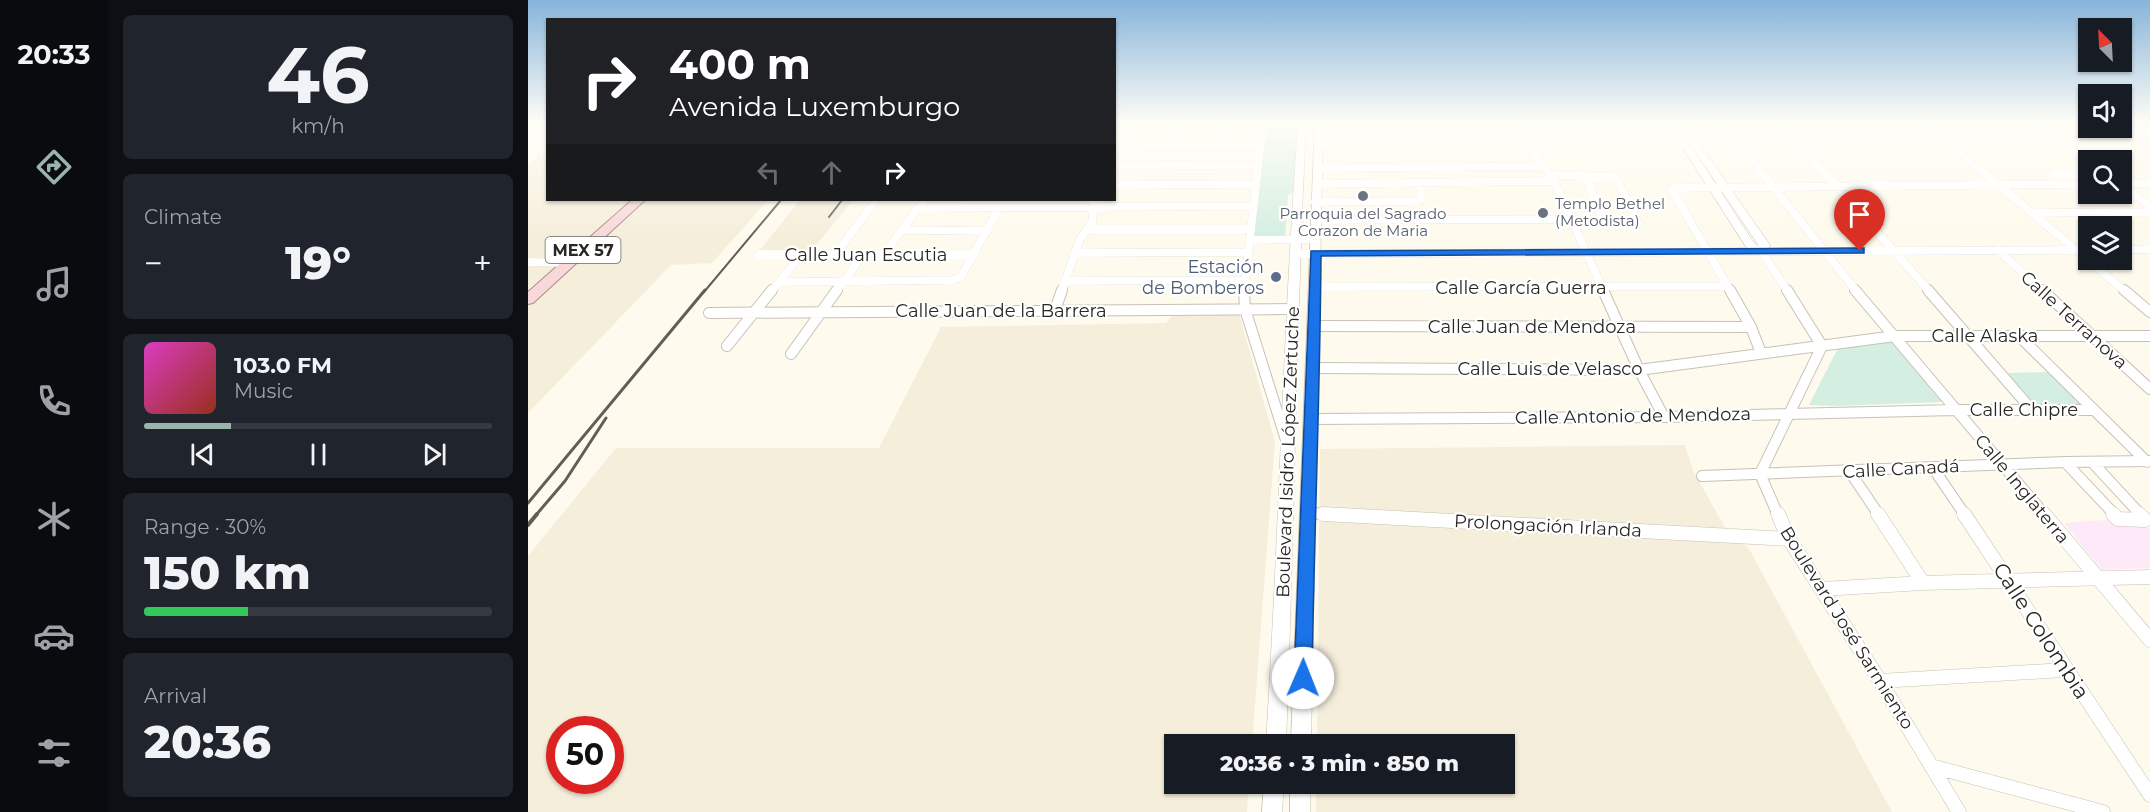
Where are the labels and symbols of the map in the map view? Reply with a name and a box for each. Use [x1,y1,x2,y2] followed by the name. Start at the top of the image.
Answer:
[2078,18,2132,72] north arrow
[1356,189,1370,203] marker: Parroquia del Sagrado Corazon de Maria
[1834,189,1885,251] pin
[1555,194,1665,230] place label: Templo Bethel (Metodista)
[1280,204,1446,240] place label: Parroquia del Sagrado Corazon de Maria
[1536,206,1550,220] marker: Templo Bethel (Metodista)
[545,237,620,263] road number: MEX 57
[785,244,947,266] street label: Calle Juan Escutia
[1142,256,1264,299] place label: Estación de Bomberos
[2016,266,2132,374] street label: Calle Terranova
[1269,270,1283,284] marker: Estación de Bomberos
[1435,277,1607,299] street label: Calle García Guerra
[895,300,1107,322] street label: Calle Juan de la Barrera
[1272,306,1304,598] street label: Boulevard Isidro López Zertuche
[1428,316,1636,338] street label: Calle Juan de Mendoza
[1932,325,2038,347] street label: Calle Alaska
[1457,358,1643,380] street label: Calle Luis de Velasco
[1970,399,2078,421] street label: Calle Chipre
[1515,403,1751,429] street label: Calle Antonio de Mendoza
[1970,430,2074,548] street label: Calle Inglaterra
[1842,455,1960,483] street label: Calle Canadá
[1454,510,1642,542] street label: Prolongación Irlanda
[1775,522,1919,734] street label: Boulevard José Sarmiento
[1988,558,2095,704] street label: Calle Colombia
[1271,646,1335,710] position arrow
[546,716,624,794] speed limit sign: 50

